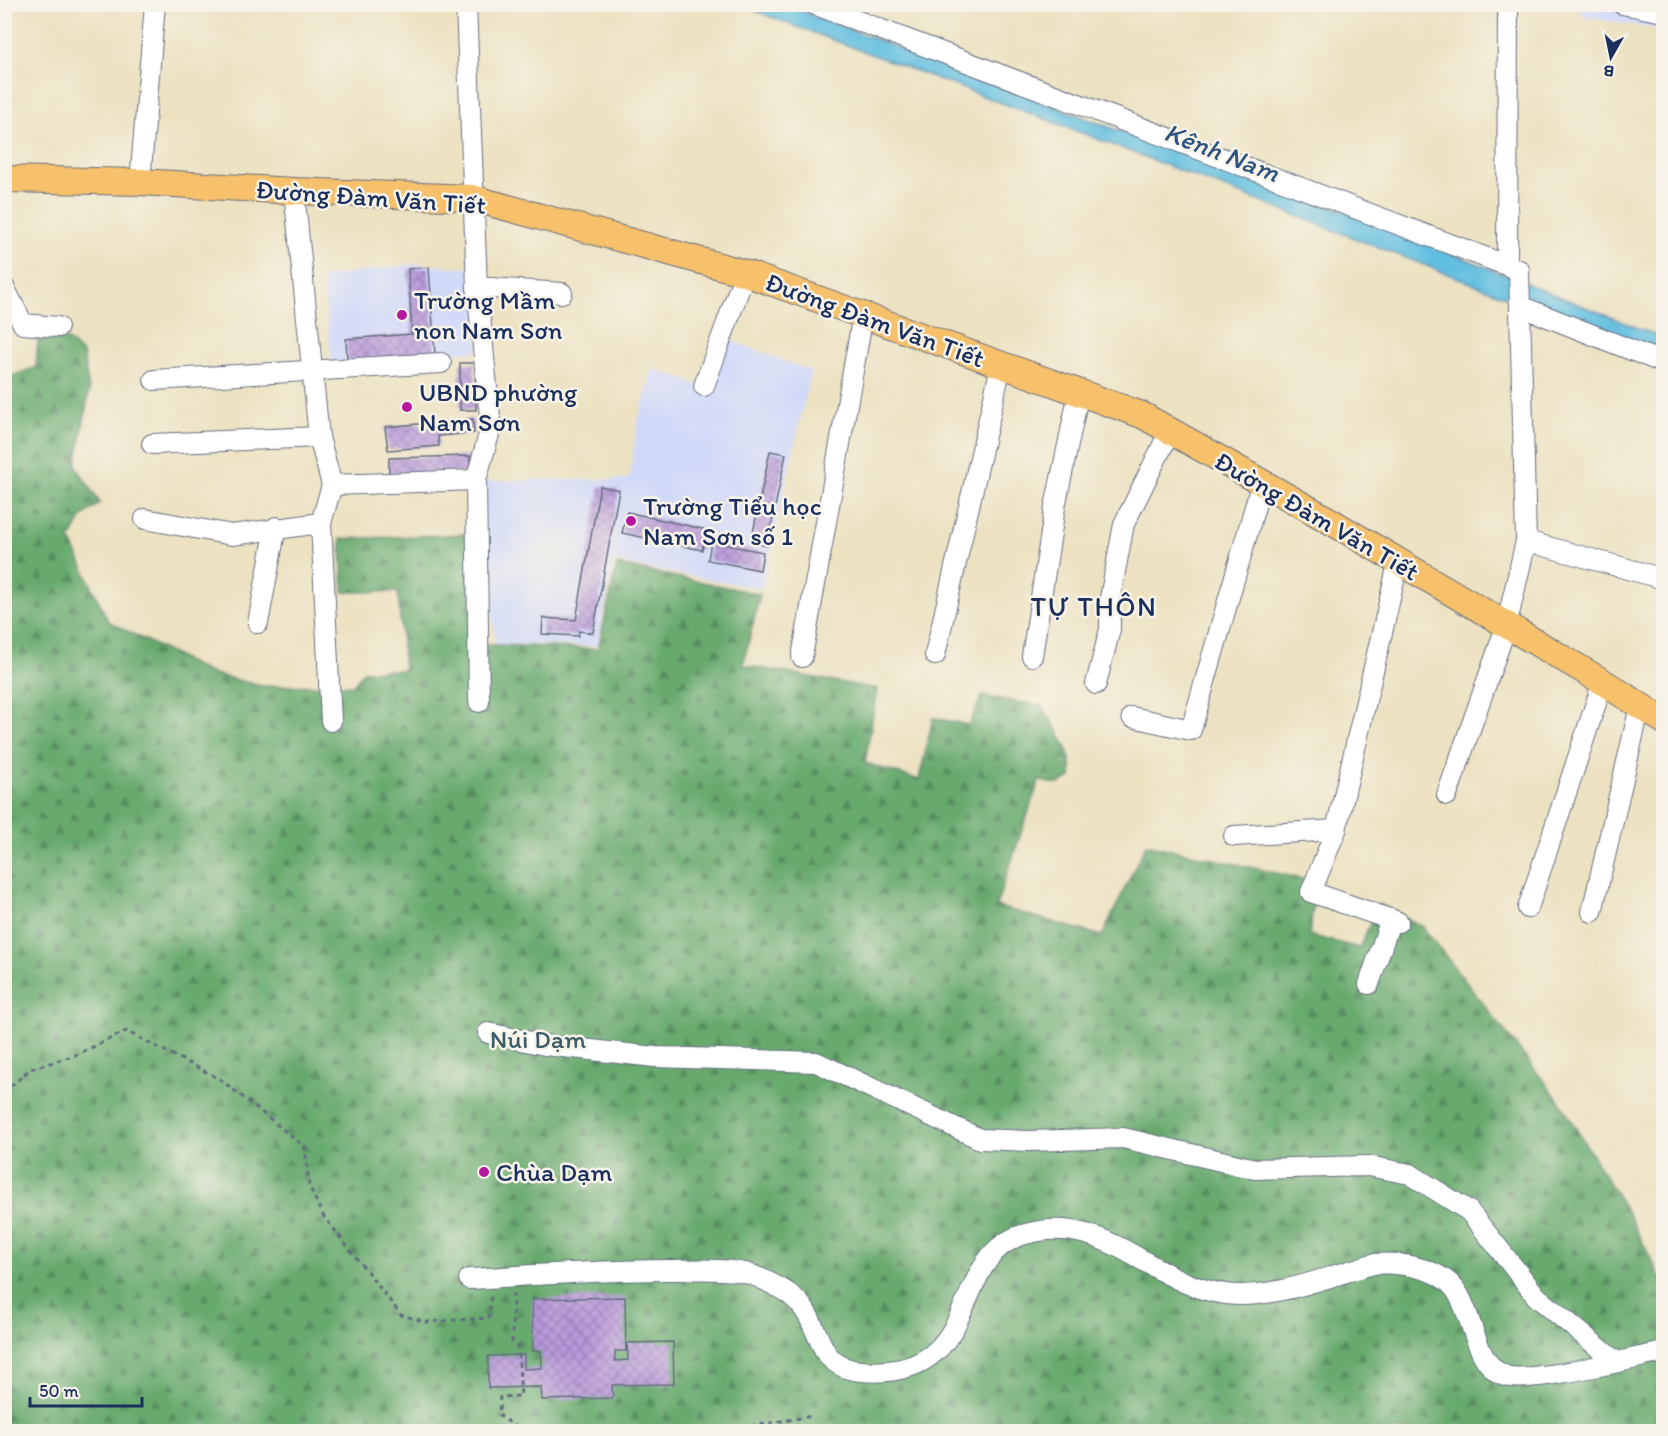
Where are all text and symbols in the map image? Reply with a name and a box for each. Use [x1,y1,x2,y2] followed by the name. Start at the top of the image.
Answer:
[1581,27,1641,87] north arrow
[1601,61,1615,82] text: B
[1160,115,1284,189] water label: Kênh Nam
[255,173,487,221] street label: Đường Đàm Văn Tiết
[761,265,989,375] street label: Đường Đàm Văn Tiết
[414,284,563,346] place label: Trường Mầm non Nam Sơn
[395,308,409,322] marker: Trường Mầm non Nam Sơn
[419,376,578,438] place label: UBND phường Nam Sơn
[400,400,414,414] marker: UBND phường Nam Sơn
[1209,444,1425,588] street label: Đường Đàm Văn Tiết
[643,490,822,552] place label: Trường Tiểu học Nam Sơn số 1
[624,514,638,528] marker: Trường Tiểu học Nam Sơn số 1
[1030,589,1158,623] district label: TỰ THÔN
[490,1023,586,1055] park label: Núi Dạm
[496,1156,612,1188] place label: Chùa Dạm
[477,1165,491,1179] marker: Chùa Dạm
[30,1370,142,1408] scale bar
[39,1380,79,1402] text: 50 m

